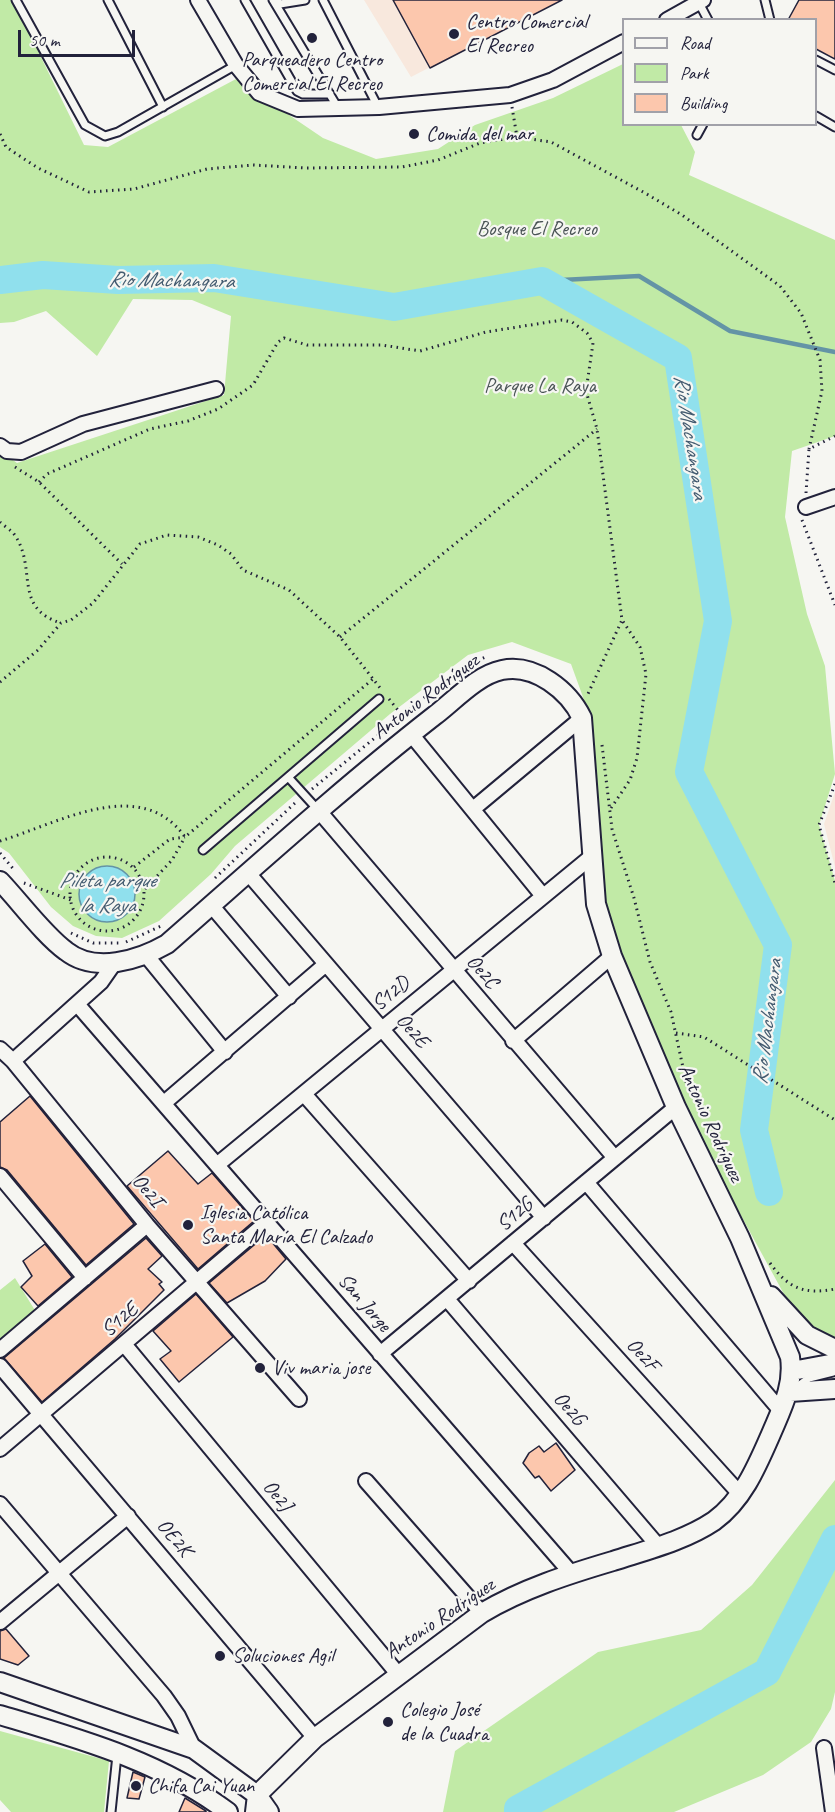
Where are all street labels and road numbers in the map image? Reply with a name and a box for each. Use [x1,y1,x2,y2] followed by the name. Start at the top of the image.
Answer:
[368,649,484,745] street label: Antonio Rodríguez
[460,950,504,994] street label: Oe2C
[367,971,415,1017] street label: S12D
[390,1008,434,1054] street label: Oe2E
[672,1060,748,1186] street label: Antonio Rodríguez
[126,1169,168,1213] street label: Oe2I
[492,1193,538,1237] street label: S12G
[332,1269,396,1337] street label: San Jorge
[96,1297,144,1343] street label: S12E
[621,1333,663,1377] street label: Oe2F
[547,1387,591,1431] street label: Oe2G
[257,1475,297,1517] street label: Oe2J
[151,1514,197,1562] street label: OE2K
[380,1573,500,1665] street label: Antonio Rodríguez

